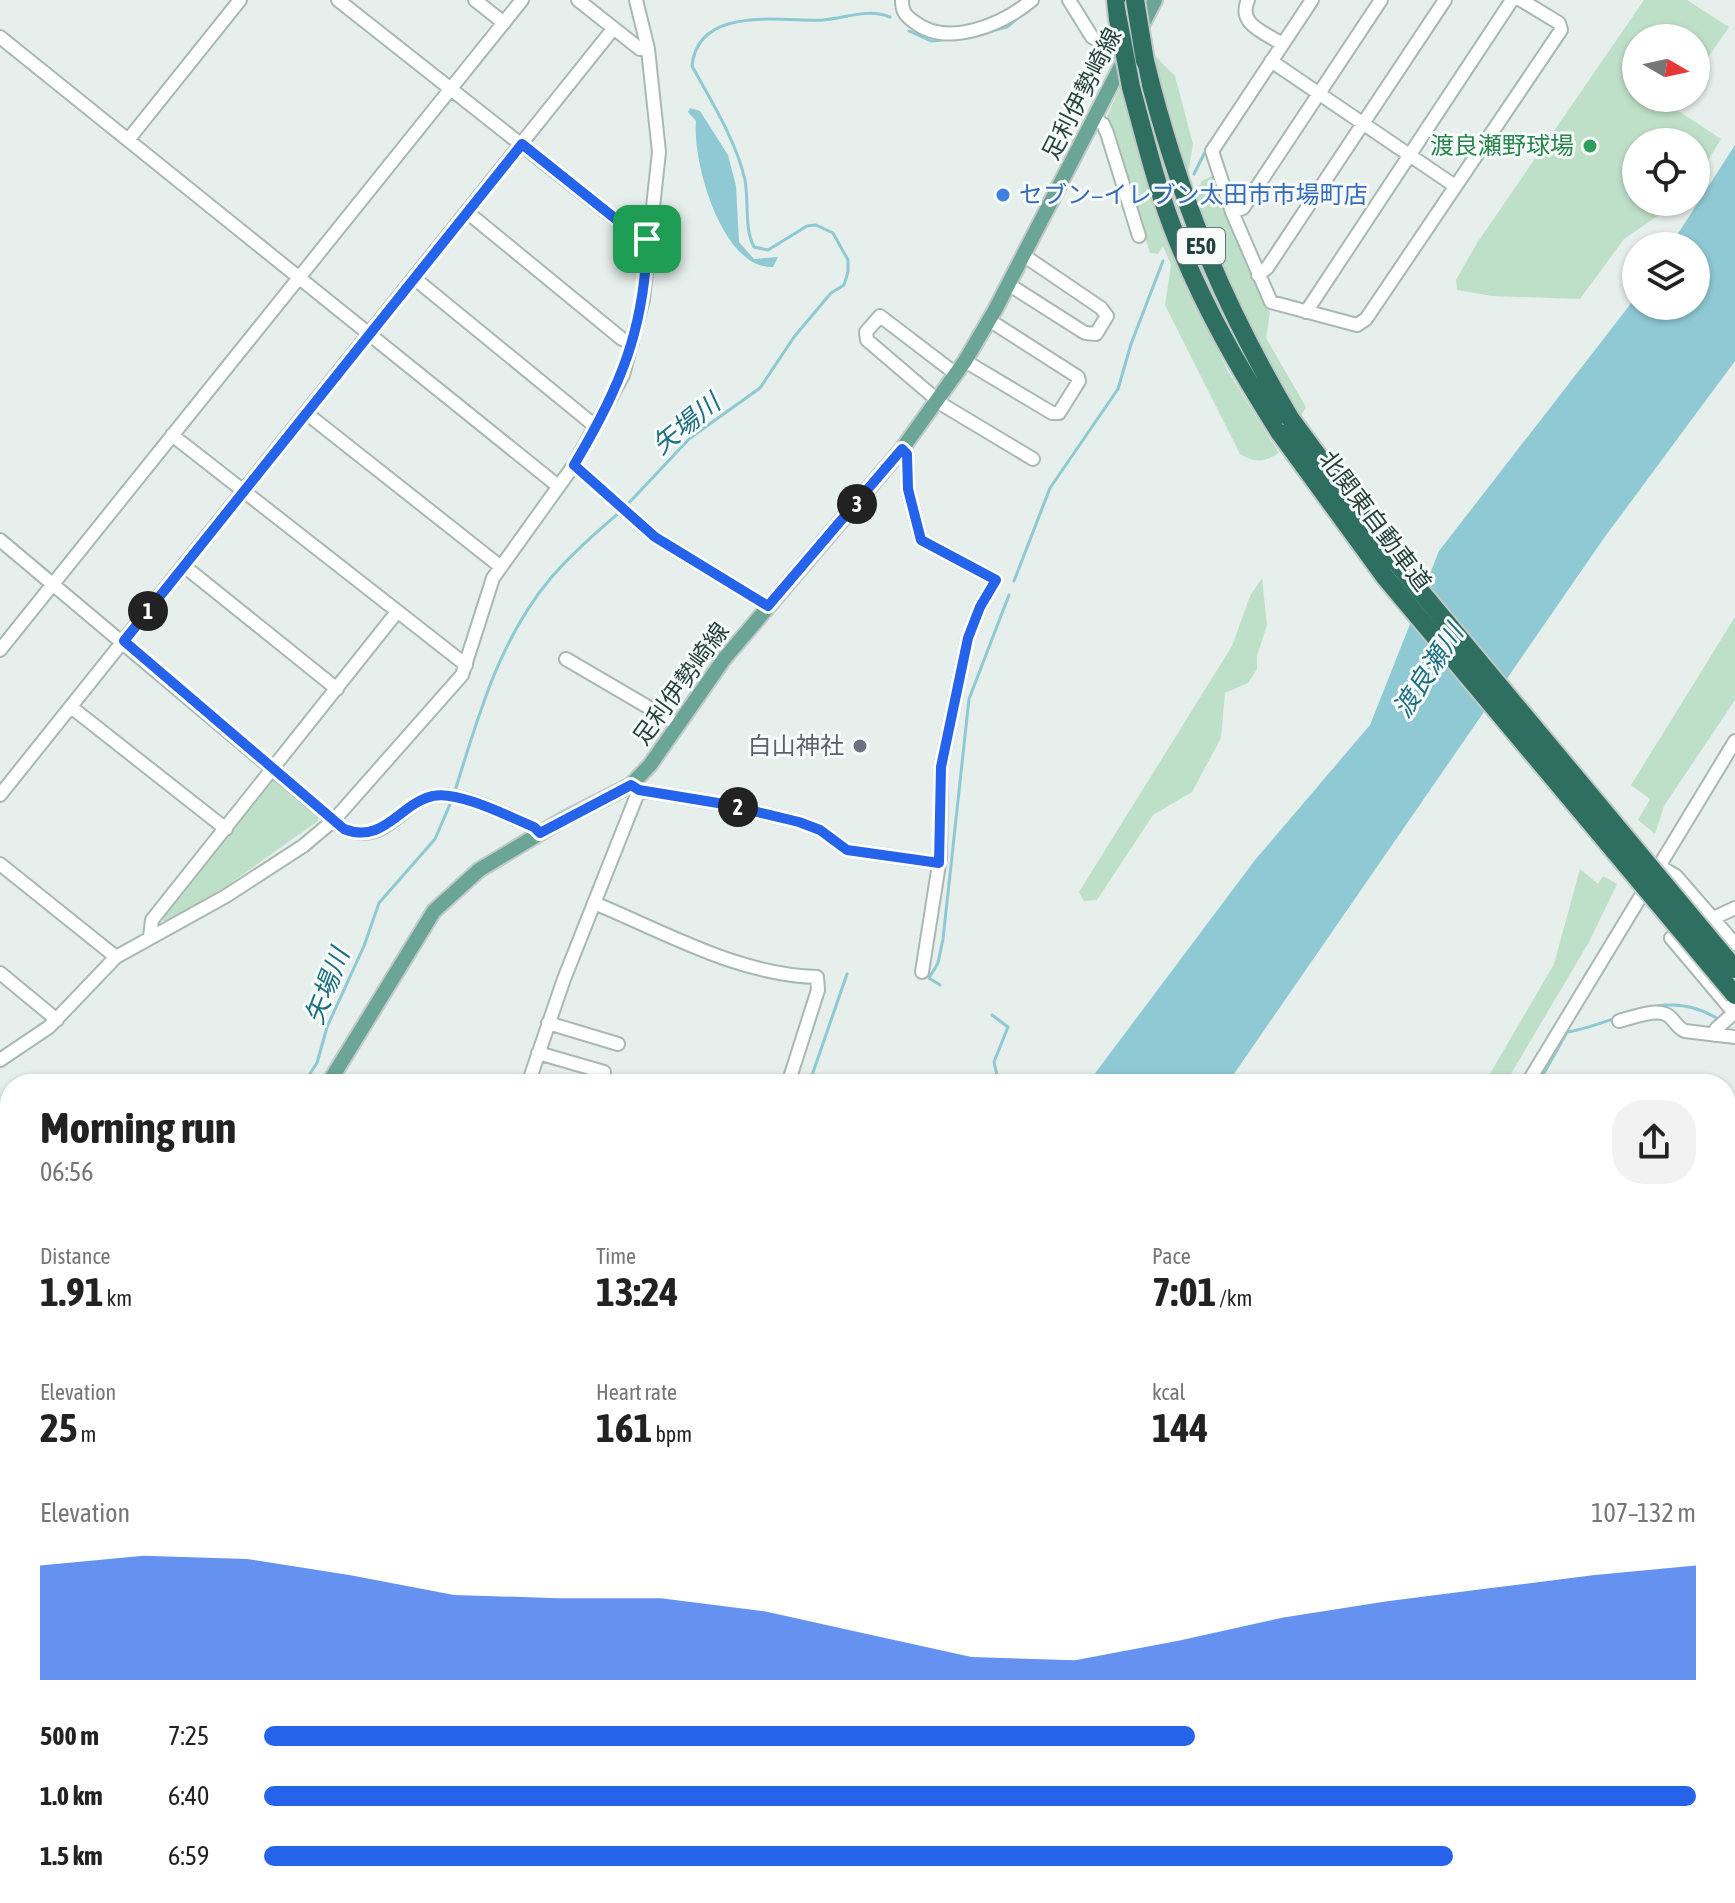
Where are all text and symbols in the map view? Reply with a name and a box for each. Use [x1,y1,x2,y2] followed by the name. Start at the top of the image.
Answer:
[1037,23,1126,164] street label: 足利伊勢崎線
[1622,24,1710,112] north arrow
[1622,24,1710,320] map controls
[1622,128,1710,216] button: locate
[1430,132,1574,159] place label: 渡良瀬野球場
[1581,137,1599,155] marker: 渡良瀬野球場
[1019,181,1367,208] place label: セブン−イレブン太田市市場町店
[994,186,1012,204] marker: セブン−イレブン太田市市場町店
[613,205,681,273] pin
[625,217,669,261] icon: arrive
[1177,228,1225,264] road number: E50
[1622,232,1710,320] button: layers
[646,386,728,460] water label: 矢場川
[1314,445,1437,596] street label: 北関東自動車道
[837,484,877,524] pin: 3
[852,491,862,517] text: 3
[128,591,168,631] pin: 1
[143,598,153,624] text: 1
[1387,617,1471,723] water label: 渡良瀬川
[627,618,734,750] street label: 足利伊勢崎線
[748,732,844,759] place label: 白山神社
[851,737,869,755] marker: 白山神社
[718,787,758,827] pin: 2
[733,794,743,820] text: 2
[299,941,356,1028] water label: 矢場川
[1612,1100,1696,1184] button: share
[40,1102,236,1152] text: Morning run
[40,1157,94,1187] text: 06:56
[40,1243,111,1269] text: Distance
[596,1243,636,1269] text: Time
[1152,1243,1191,1269] text: Pace
[40,1269,104,1314] text: 1.91
[596,1269,678,1314] text: 13:24
[1152,1269,1216,1314] text: 7:01
[104,1285,132,1311] text: km
[1216,1285,1252,1311] text: /km
[40,1379,116,1405] text: Elevation
[596,1379,677,1405] text: Heart rate
[1152,1379,1185,1405] text: kcal
[40,1405,78,1450] text: 25
[596,1405,652,1450] text: 161
[1152,1405,1208,1450] text: 144
[78,1421,96,1447] text: m
[652,1421,692,1447] text: bpm
[40,1498,130,1528] text: Elevation
[1591,1498,1696,1528] text: 107–132 m
[40,1721,99,1751] text: 500 m
[168,1721,209,1751] text: 7:25
[40,1781,103,1811] text: 1.0 km
[168,1781,209,1811] text: 6:40
[40,1841,103,1871] text: 1.5 km
[168,1841,209,1871] text: 6:59

